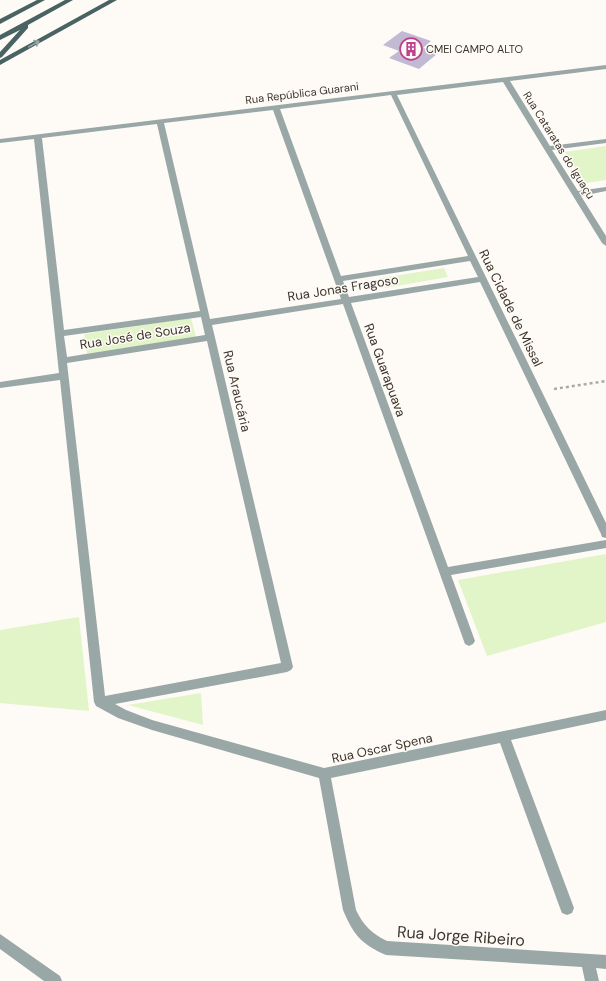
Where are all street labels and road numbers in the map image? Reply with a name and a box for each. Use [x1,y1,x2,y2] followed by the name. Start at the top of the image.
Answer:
[244,79,360,107] street label: Rua República Guarani
[520,89,598,201] street label: Rua Cataratas do Iguaçu
[475,247,547,369] street label: Rua Cidade de Missal
[286,271,400,305] street label: Rua Jonas Fragoso
[78,319,192,353] street label: Rua José de Souza
[360,321,410,419] street label: Rua Guarapuava
[219,349,255,433] street label: Rua Araucária
[330,729,434,767] street label: Rua Oscar Spena
[396,921,526,951] street label: Rua Jorge Ribeiro

